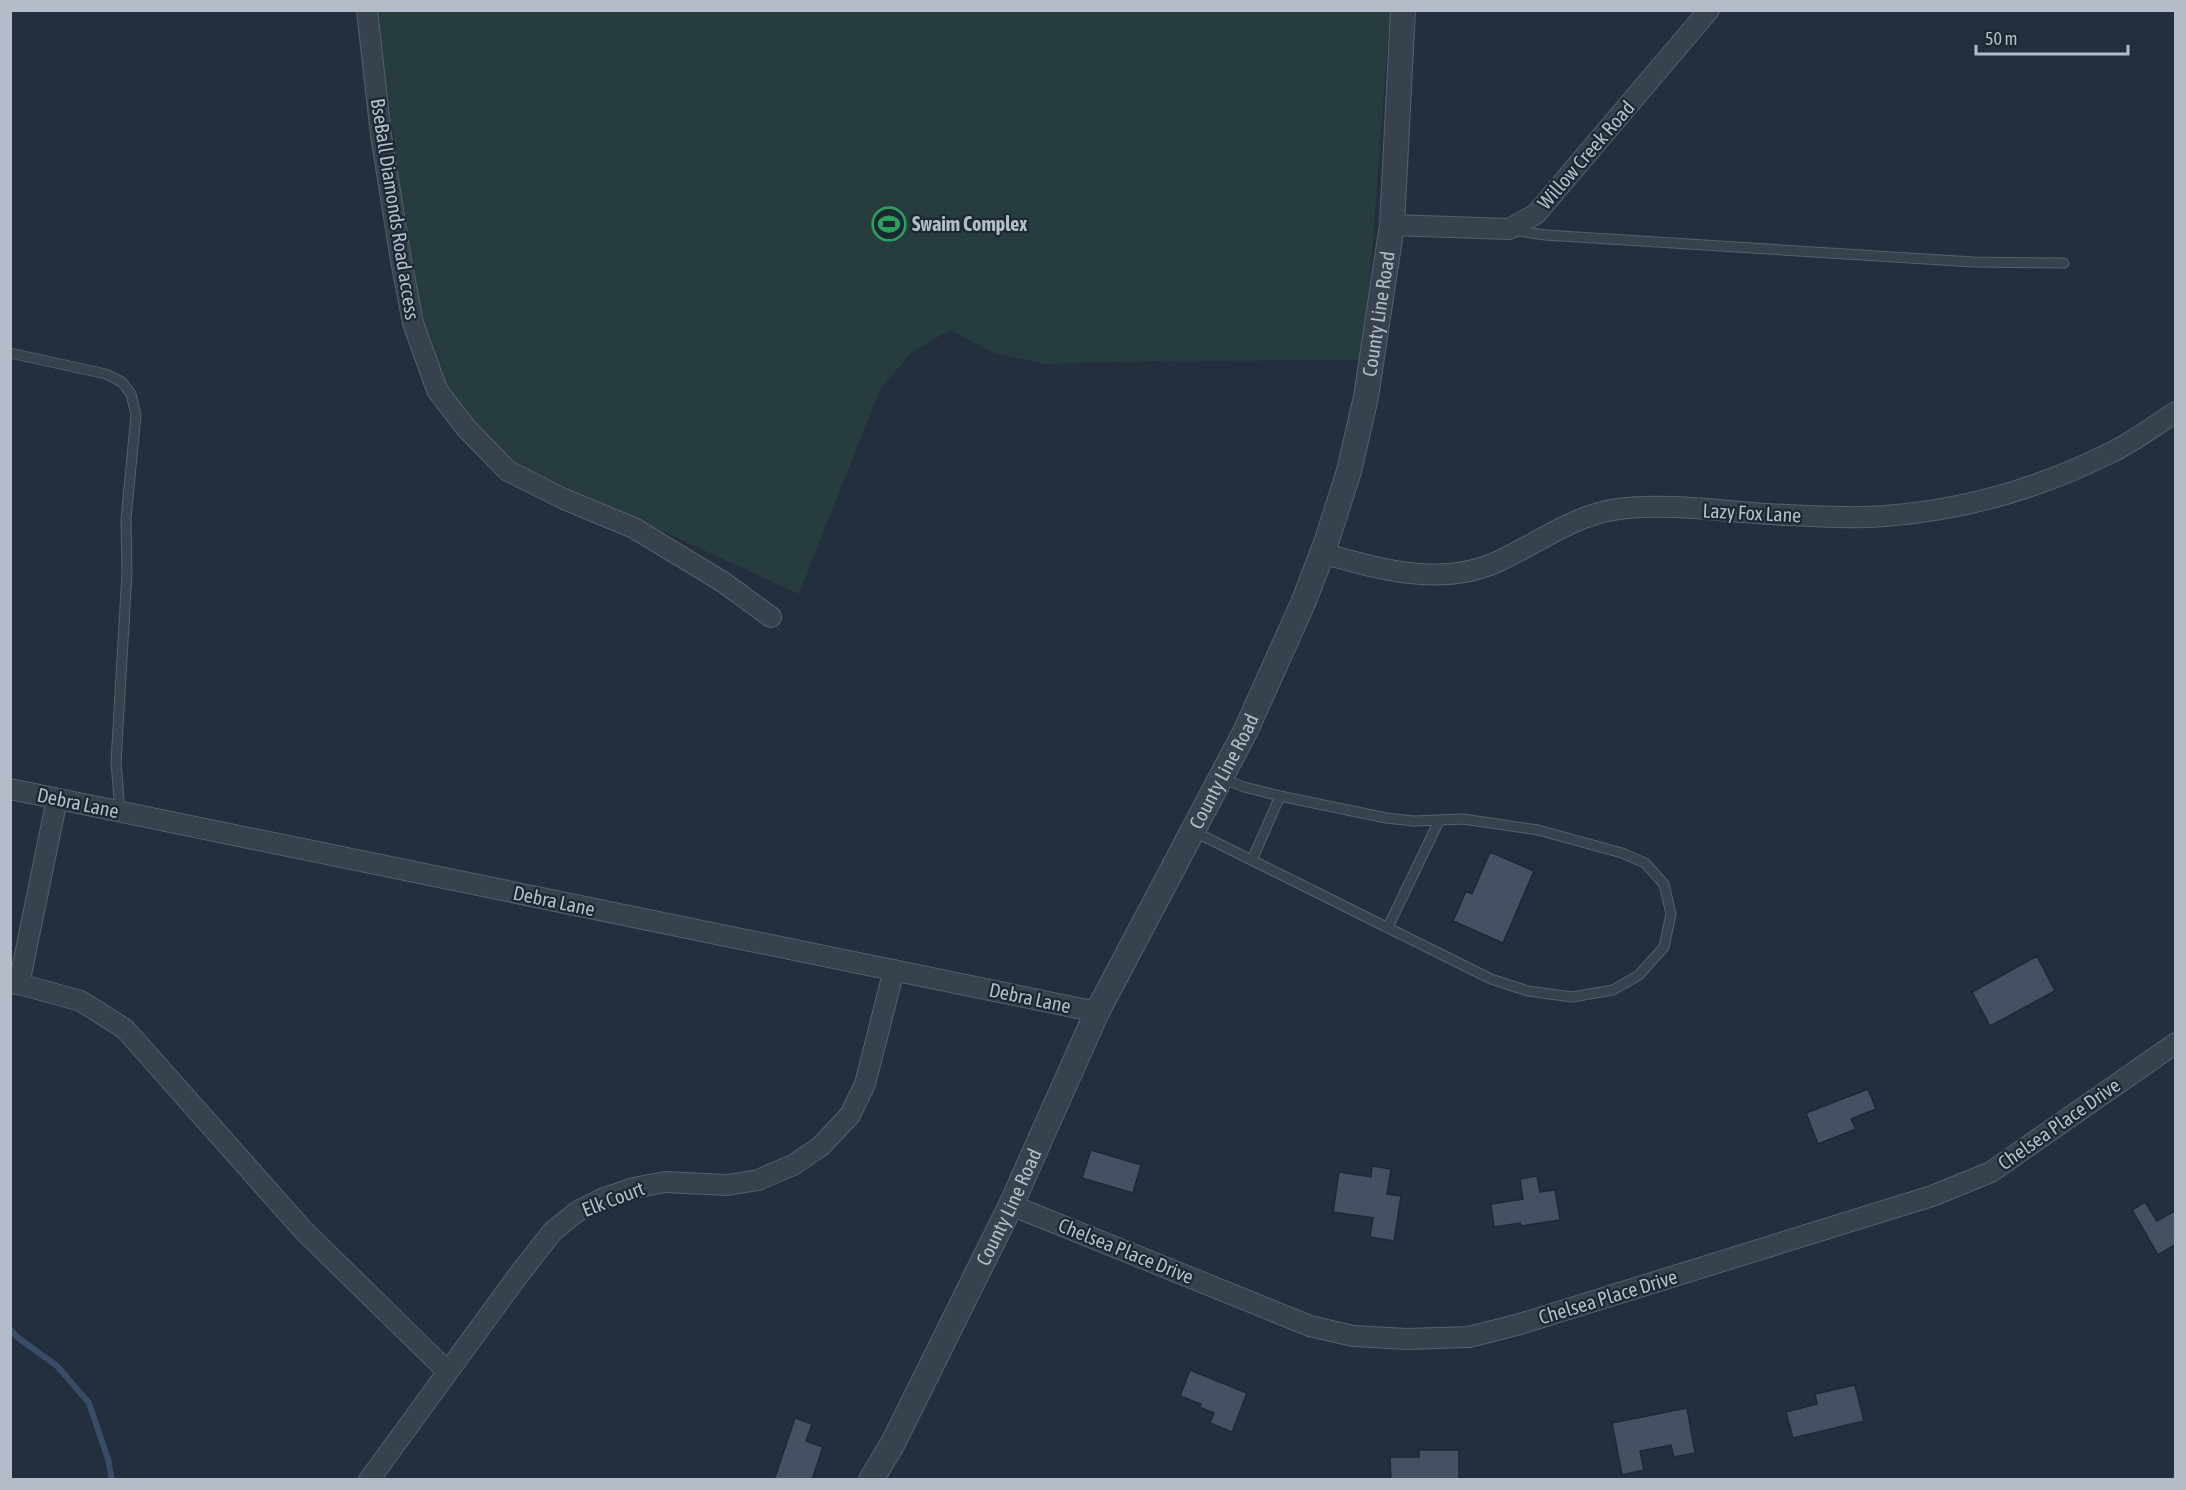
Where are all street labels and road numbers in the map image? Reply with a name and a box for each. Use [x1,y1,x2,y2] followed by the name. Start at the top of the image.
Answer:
[1532,96,1639,214] street label: Willow Creek Road
[367,97,424,321] street label: BseBall Diamonds Road access
[1357,249,1399,378] street label: County Line Road
[1702,498,1802,527] street label: Lazy Fox Lane
[1184,710,1263,833] street label: County Line Road
[35,783,121,822] street label: Debra Lane
[511,881,597,920] street label: Debra Lane
[987,978,1073,1017] street label: Debra Lane
[1993,1073,2124,1174] street label: Chelsea Place Drive
[971,1145,1046,1269] street label: County Line Road
[578,1176,647,1221] street label: Elk Court
[1055,1213,1197,1288] street label: Chelsea Place Drive
[1536,1265,1680,1329] street label: Chelsea Place Drive

